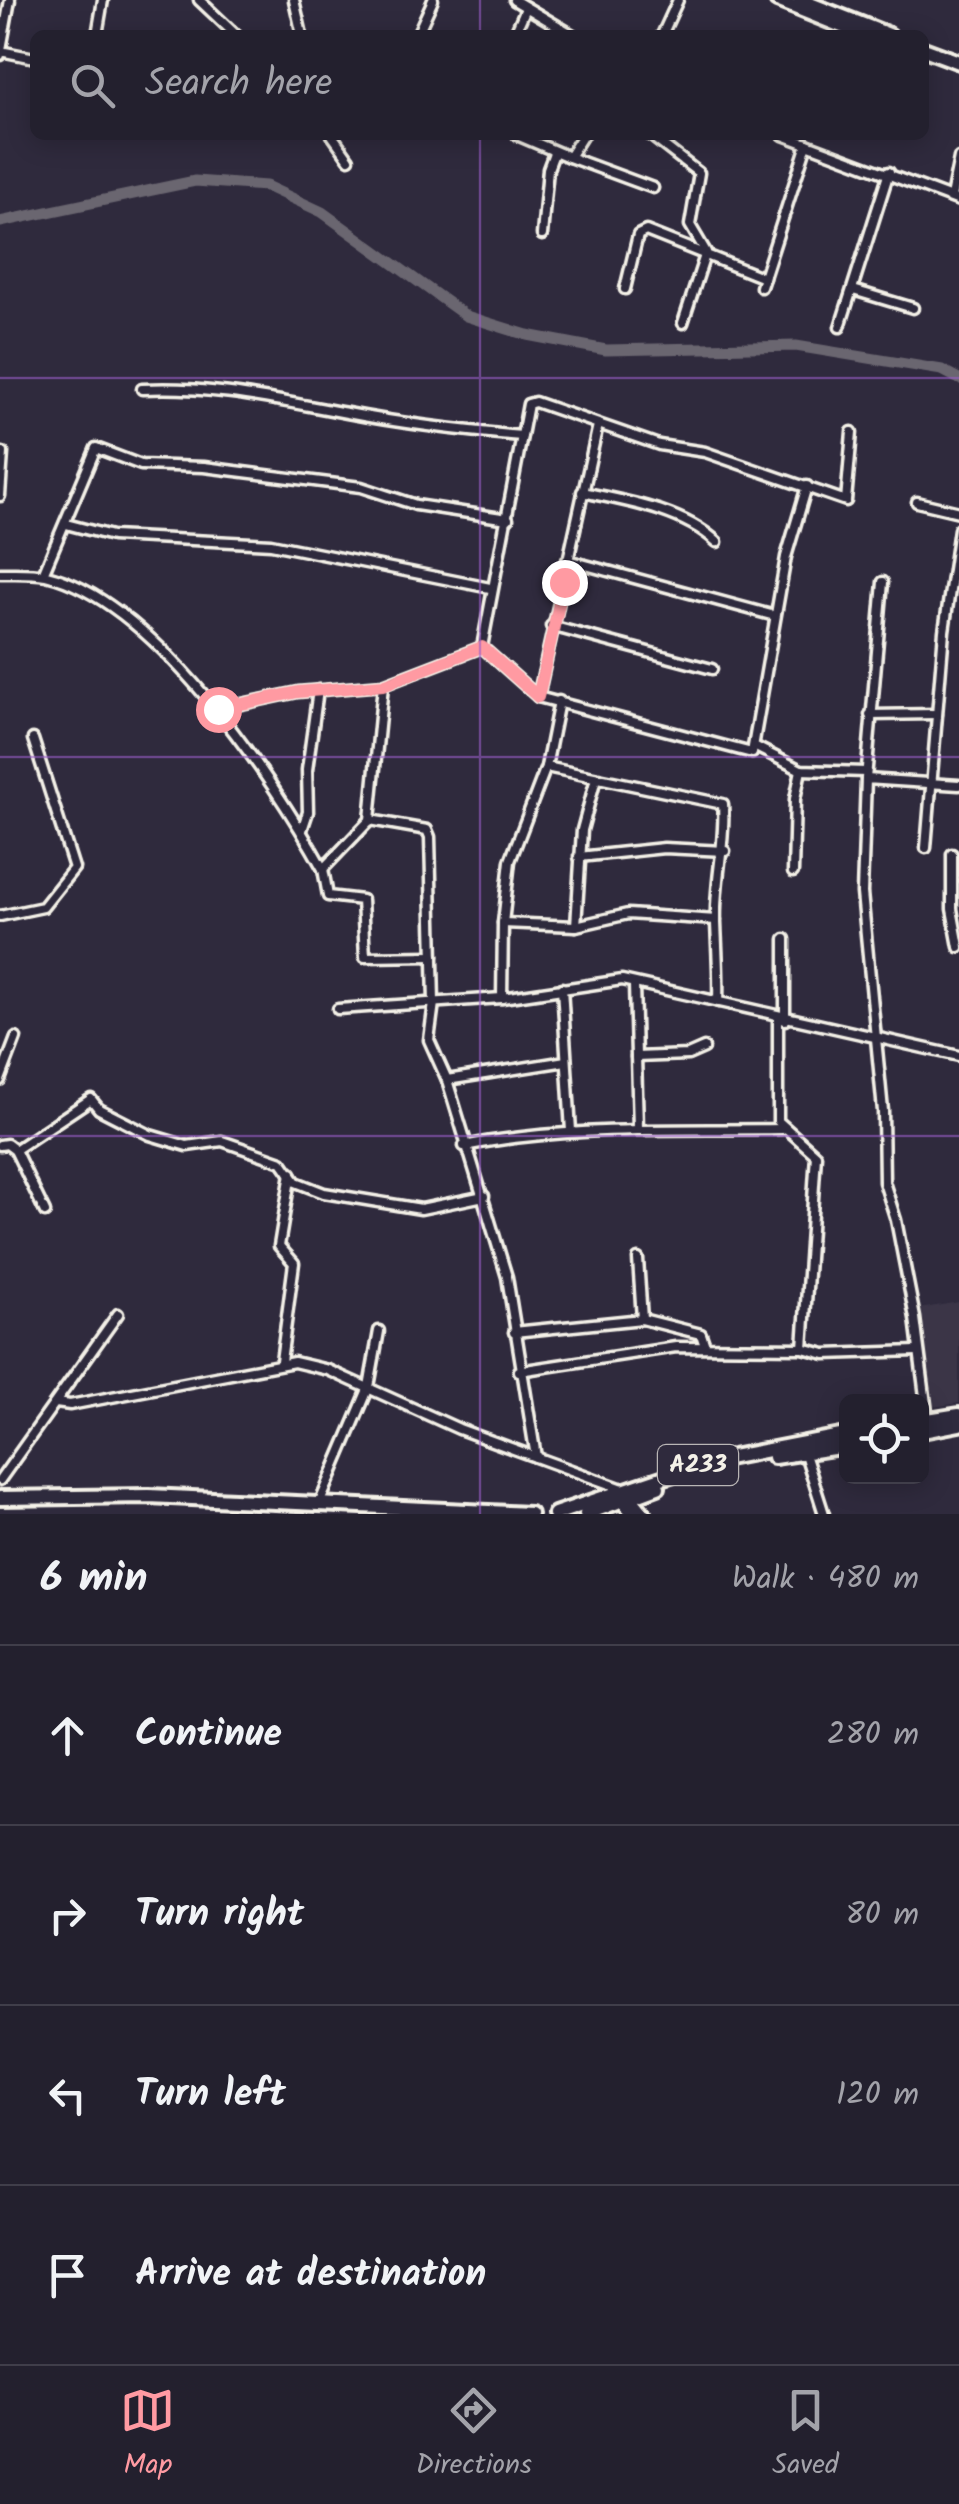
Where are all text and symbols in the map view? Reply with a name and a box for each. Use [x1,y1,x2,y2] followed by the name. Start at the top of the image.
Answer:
[30,30,929,140] search box
[145,55,332,115] text: Search here
[65,58,120,113] icon: search
[542,560,588,606] route end
[196,687,242,733] route start
[839,1394,929,1484] map controls
[839,1394,929,1484] button: locate
[658,1445,738,1485] road number: A233
[40,1546,148,1613] text: 6 min
[732,1554,919,1605] text: Walk · 480 m
[135,1705,282,1765] text: Continue
[40,1708,95,1763] icon: ahead
[827,1710,919,1761] text: 280 m
[135,1885,304,1945] text: Turn right
[40,1888,95,1943] icon: right
[845,1890,919,1941] text: 80 m
[135,2065,286,2125] text: Turn left
[40,2068,95,2123] icon: left
[836,2070,919,2121] text: 120 m
[135,2245,486,2305] text: Arrive at destination
[40,2248,95,2303] icon: arrive
[120,2383,175,2488] tab: Map
[416,2383,532,2488] tab: Directions
[772,2383,839,2488] tab: Saved

